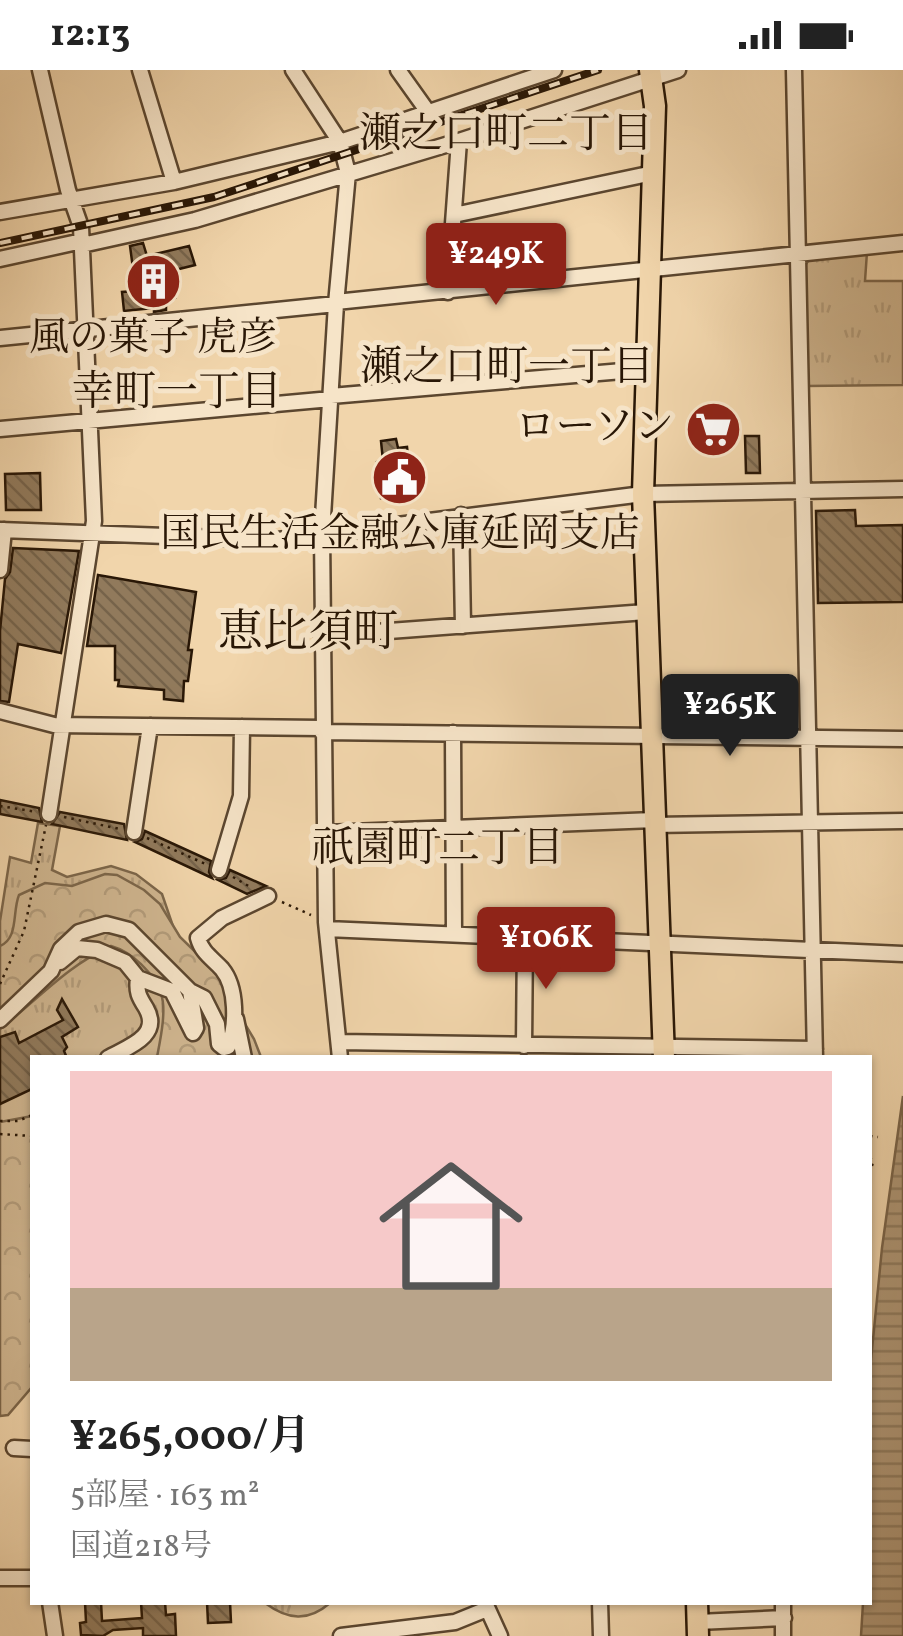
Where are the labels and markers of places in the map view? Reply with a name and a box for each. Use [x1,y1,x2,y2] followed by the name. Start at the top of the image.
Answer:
[426,223,566,308] pin: ¥249K
[123,251,183,311] building icon: 風の菓子 虎彦
[29,312,277,368] place label: 風の菓子 虎彦
[683,399,743,459] supermarket icon: ローソン
[516,401,674,457] place label: ローソン
[370,447,430,507] public building icon: 国民生活金融公庫延岡支店
[160,508,640,564] place label: 国民生活金融公庫延岡支店
[660,674,800,759] pin: ¥265K
[476,907,616,992] pin: ¥106K

